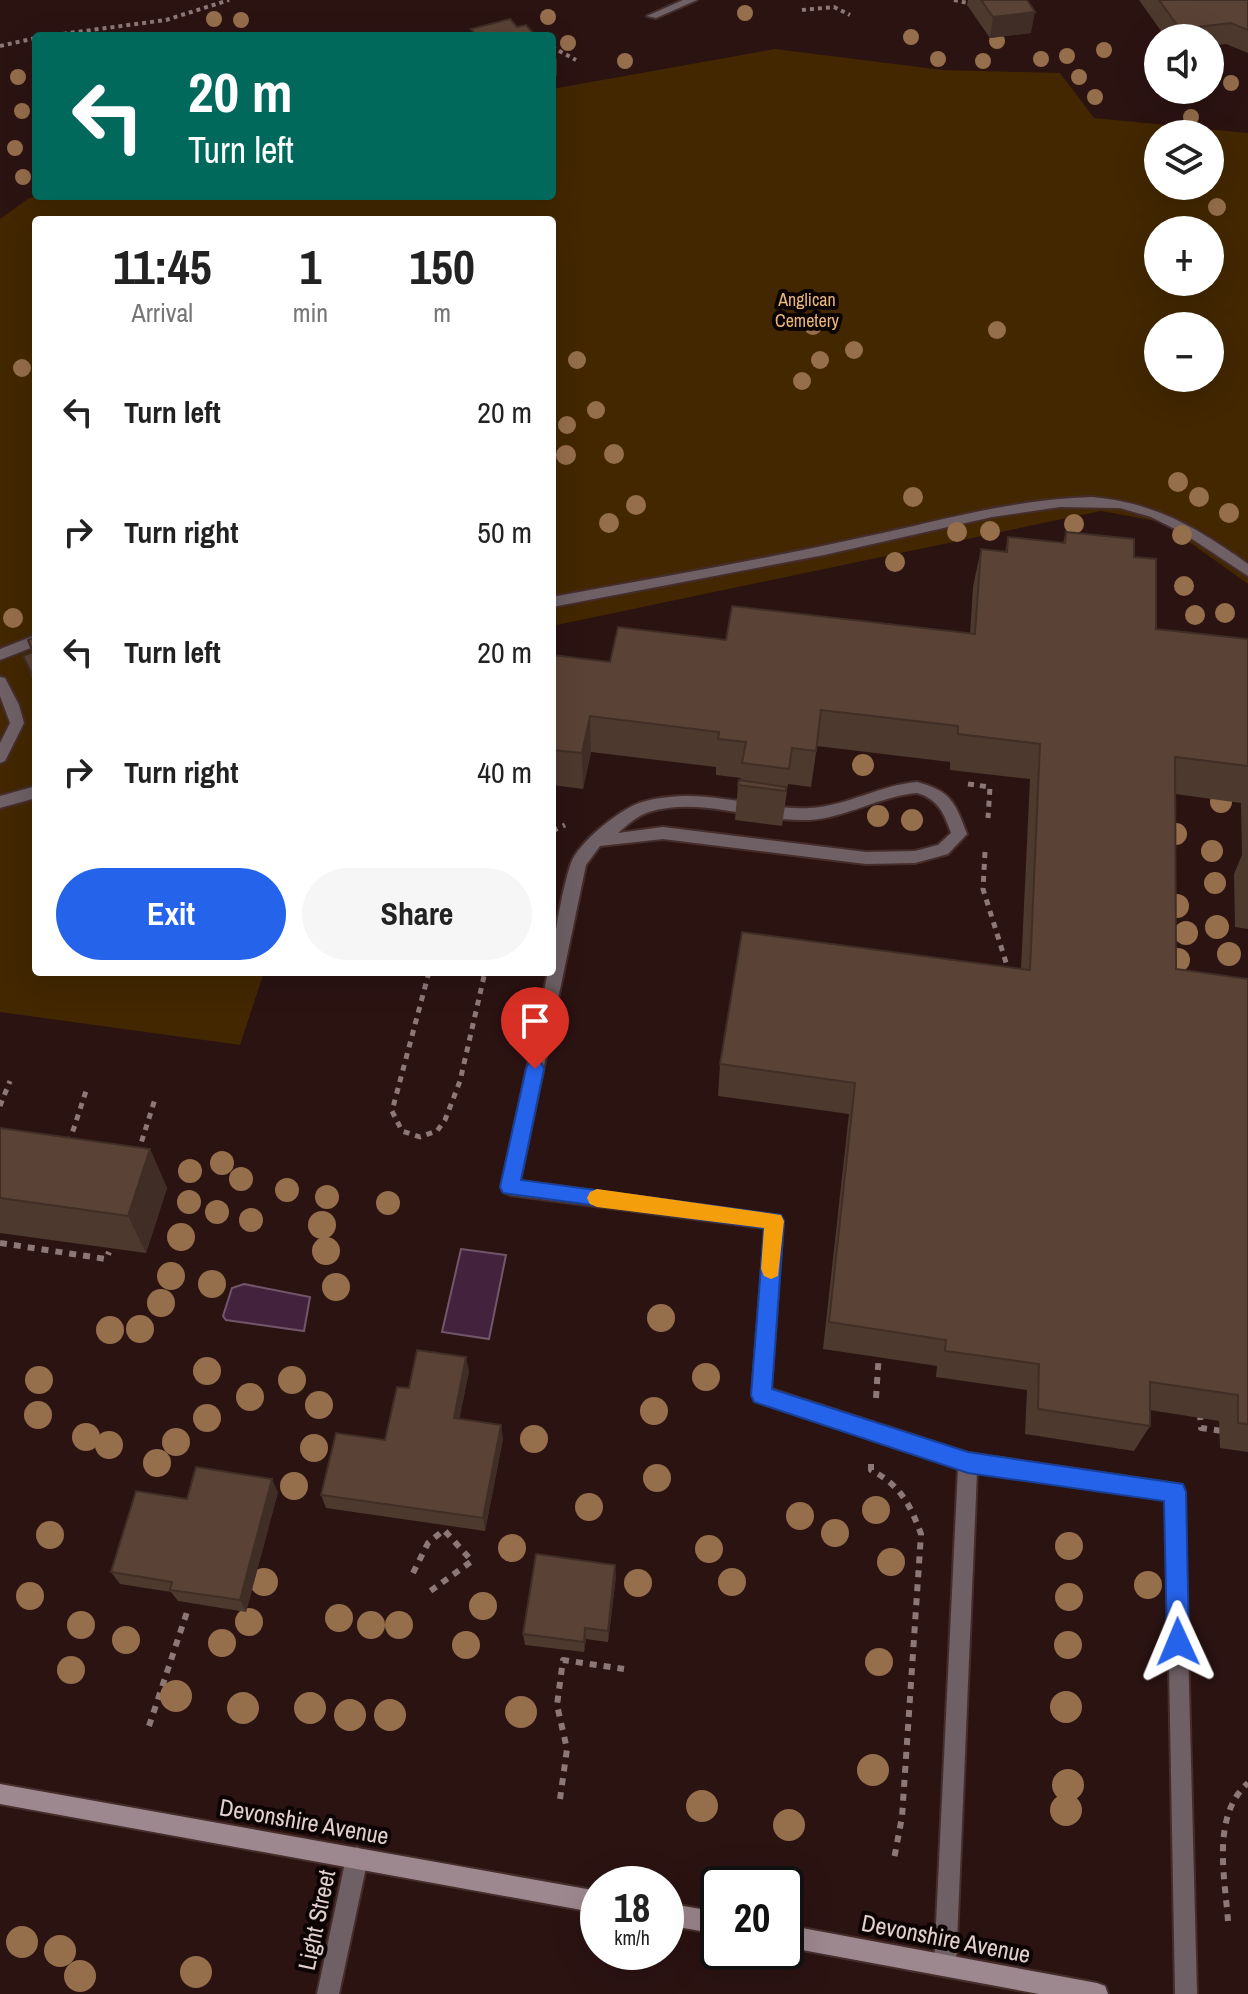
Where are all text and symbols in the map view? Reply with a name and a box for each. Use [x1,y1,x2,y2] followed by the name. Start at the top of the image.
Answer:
[1144,24,1224,392] map controls
[1144,24,1224,104] button: sound
[188,54,293,129] text: 20 m
[56,64,160,168] icon: left
[1144,120,1224,200] button: layers
[188,126,294,174] text: Turn left
[1144,216,1224,296] button: +
[113,234,212,299] text: 11:45
[299,234,321,299] text: 1
[409,234,475,299] text: 150
[775,287,840,333] park label: Anglican Cemetery
[132,295,193,330] text: Arrival
[293,295,328,330] text: min
[433,295,451,330] text: m
[1144,312,1224,392] button: −
[56,390,100,434] icon: left
[124,392,221,432] text: Turn left
[477,392,532,432] text: 20 m
[56,510,100,554] icon: right
[124,512,238,552] text: Turn right
[477,512,532,552] text: 50 m
[56,630,100,674] icon: left
[124,632,221,672] text: Turn left
[477,632,532,672] text: 20 m
[56,750,100,794] icon: right
[124,752,238,792] text: Turn right
[477,752,532,792] text: 40 m
[56,868,286,960] button: Exit
[302,868,532,960] button: Share
[501,987,569,1069] pin
[513,999,557,1043] icon: arrive
[1136,1600,1220,1684] position arrow
[217,1790,391,1852] street label: Devonshire Avenue
[290,1866,342,1973] street label: Light Street
[700,1866,804,1970] speed limit sign: 20
[614,1881,650,1934] text: 18
[859,1906,1033,1970] street label: Devonshire Avenue
[614,1924,650,1951] text: km/h

